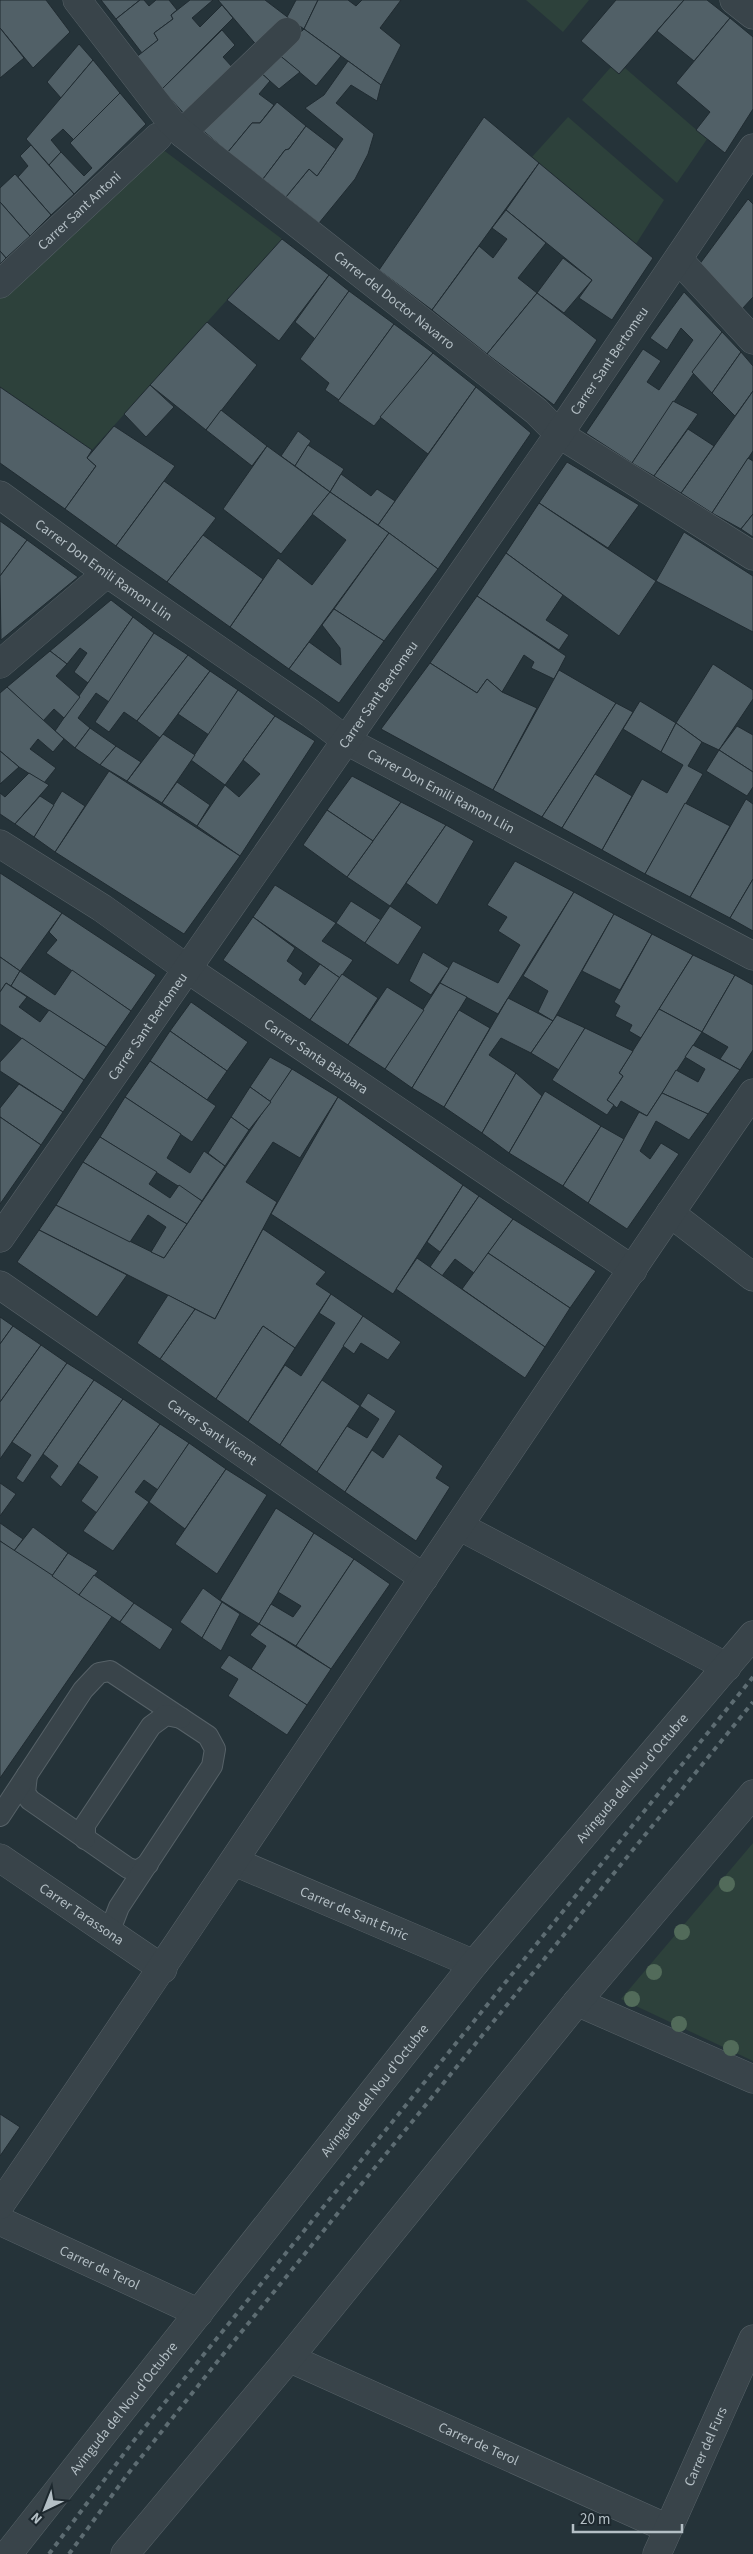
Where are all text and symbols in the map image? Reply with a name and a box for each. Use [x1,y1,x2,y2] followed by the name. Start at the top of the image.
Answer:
[34,167,126,255] street label: Carrer Sant Antoni
[329,247,459,355] street label: Carrer del Doctor Navarro
[566,303,654,419] street label: Carrer Sant Bertomeu
[31,515,176,626] street label: Carrer Don Emili Ramon Llin
[334,637,423,753] street label: Carrer Sant Bertomeu
[363,744,518,839] street label: Carrer Don Emili Ramon Llin
[104,969,193,1085] street label: Carrer Sant Bertomeu
[260,1014,372,1099] street label: Carrer Santa Bàrbara
[163,1394,261,1471] street label: Carrer Sant Vicent
[572,1709,693,1848] street label: Avinguda del Nou d'Octubre
[35,1879,128,1951] street label: Carrer Tarassona
[297,1882,412,1946] street label: Carrer de Sant Enric
[316,2020,434,2162] street label: Avinguda del Nou d'Octubre
[56,2241,143,2295] street label: Carrer de Terol
[65,2338,183,2479] street label: Avinguda del Nou d'Octubre
[679,2403,733,2490] street label: Carrer del Furs
[435,2417,522,2471] street label: Carrer de Terol
[20,2484,70,2534] north arrow
[573,2502,682,2534] scale bar
[27,2507,47,2528] text: N
[580,2509,610,2530] text: 20 m

